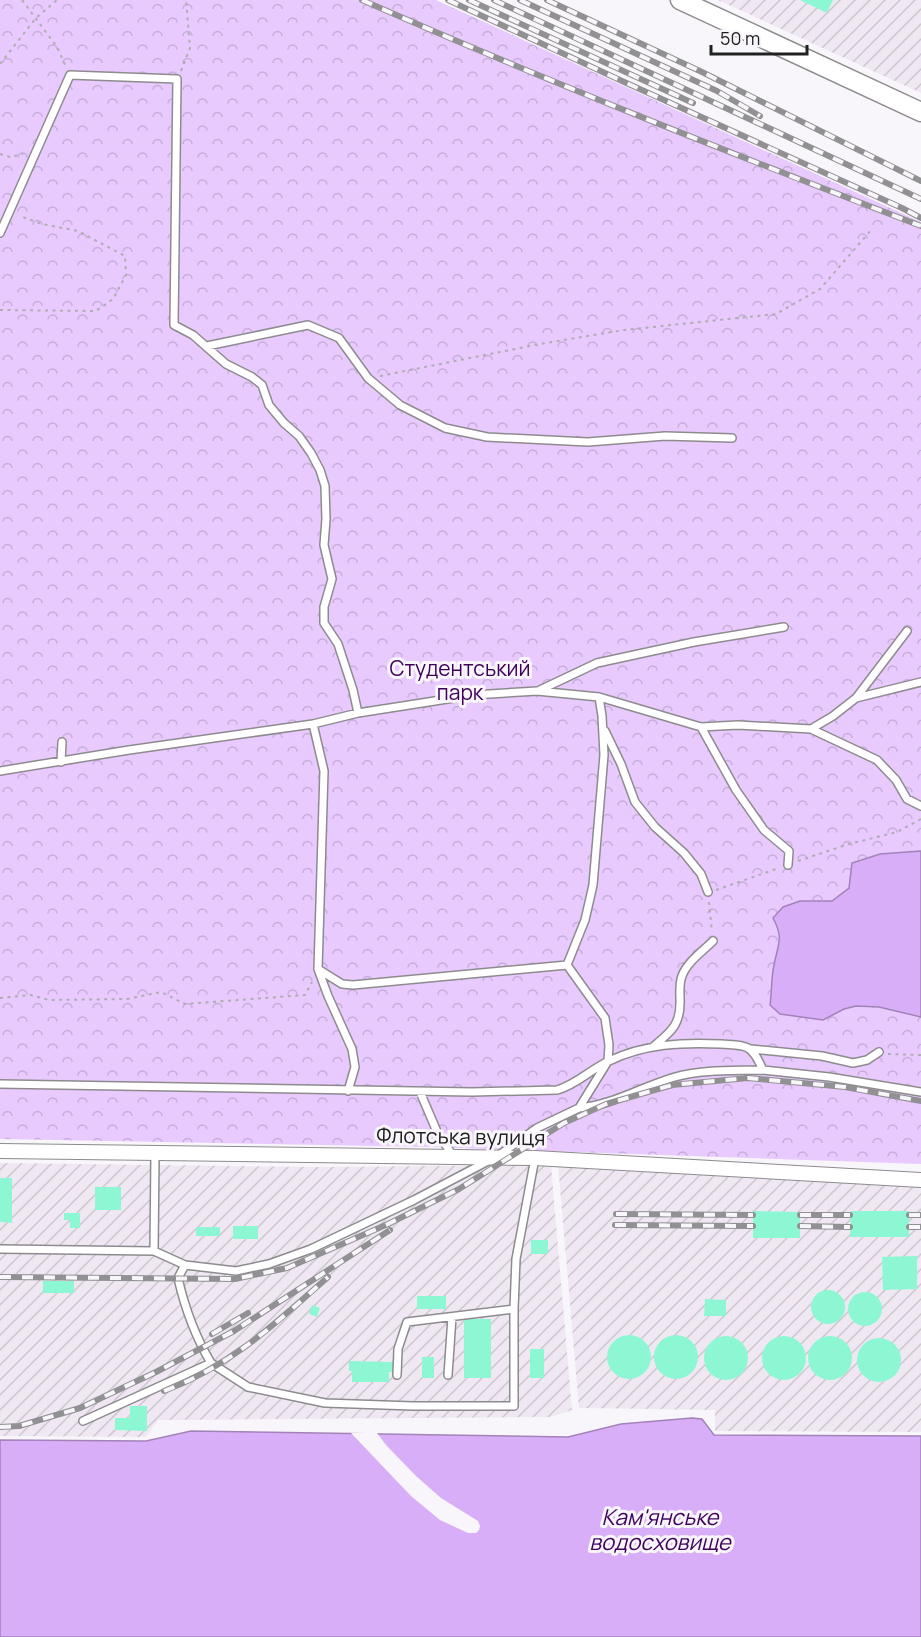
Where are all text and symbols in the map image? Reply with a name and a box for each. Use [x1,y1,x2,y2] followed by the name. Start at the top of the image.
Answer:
[711,18,807,56] scale bar
[720,26,760,50] text: 50 m
[389,654,531,706] park label: Студентський парк
[376,1121,546,1151] street label: Флотська вулиця
[589,1502,732,1557] water label: Кам'янське водосховище

